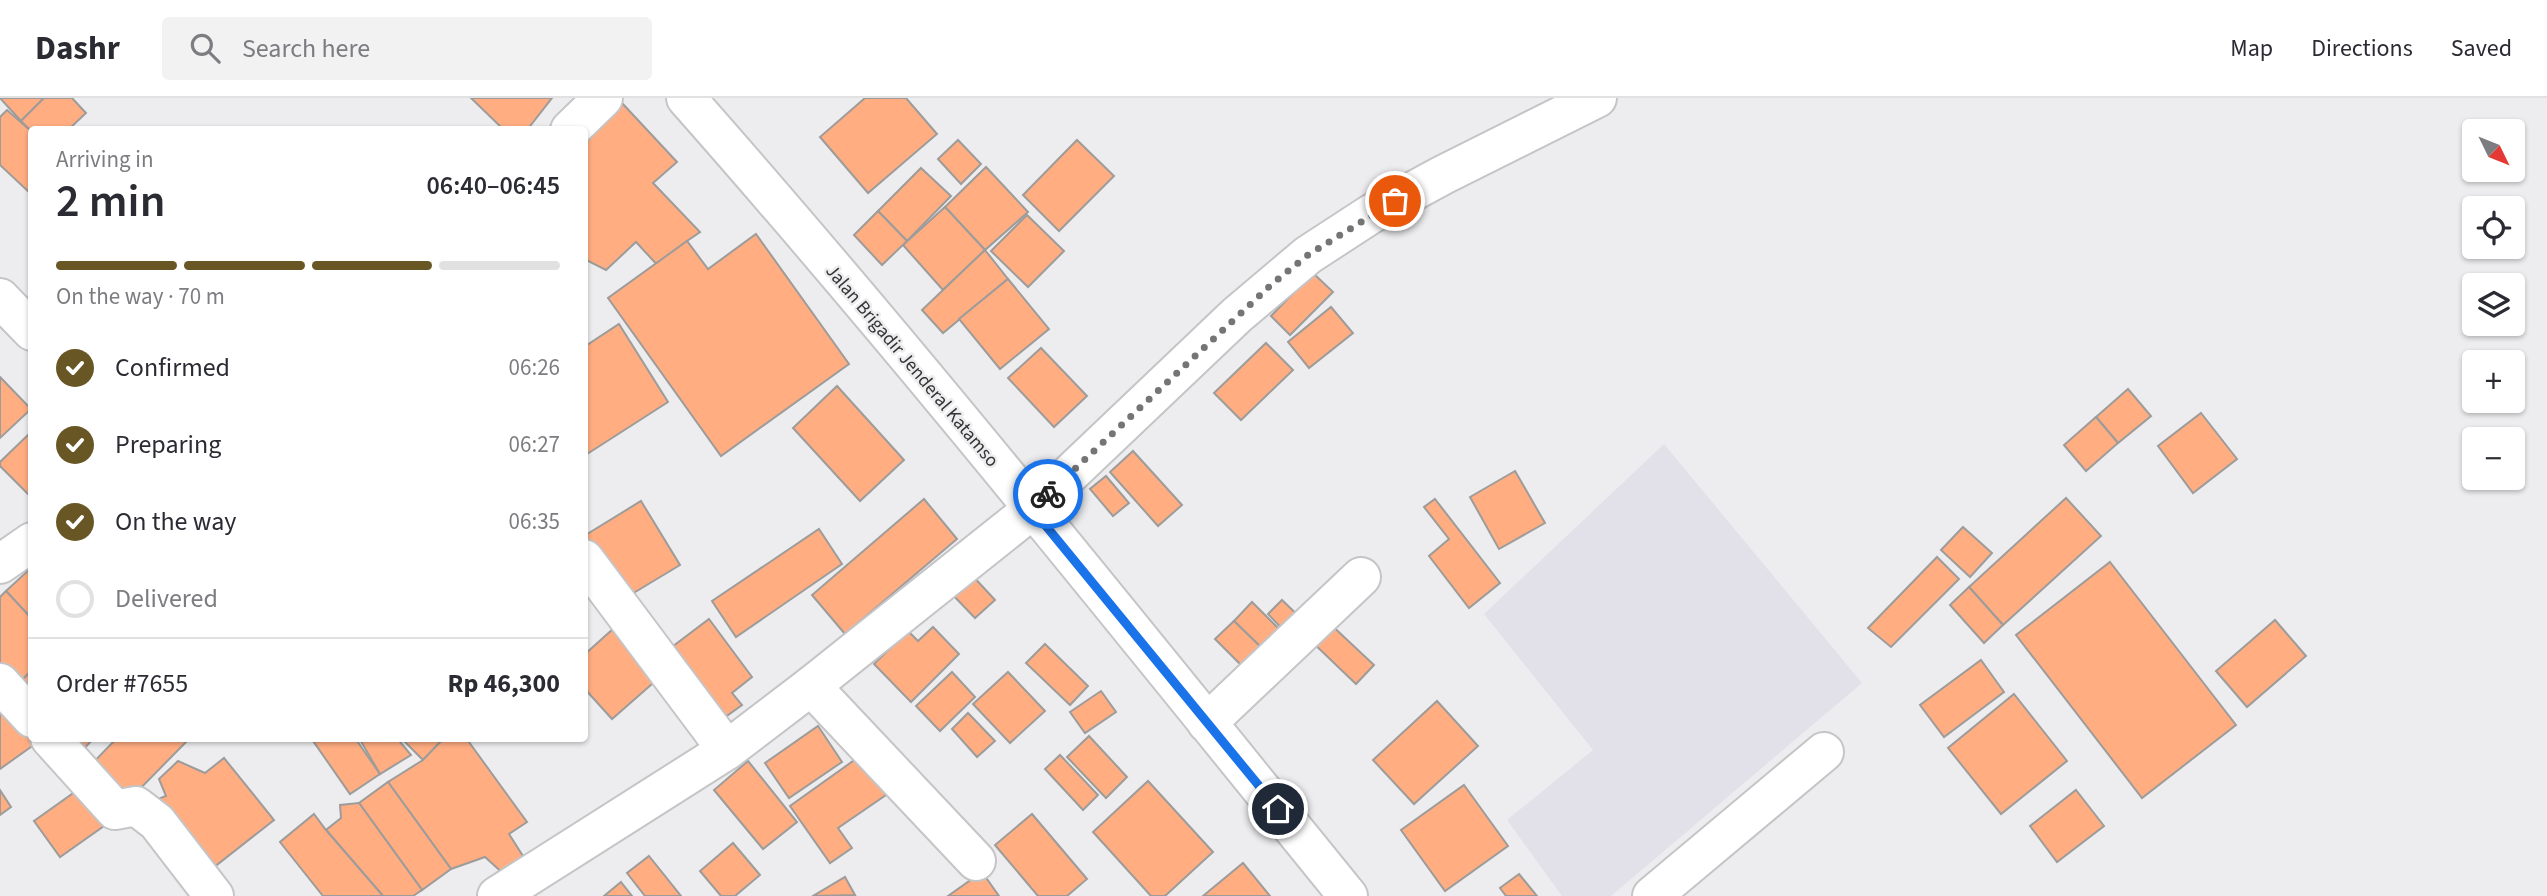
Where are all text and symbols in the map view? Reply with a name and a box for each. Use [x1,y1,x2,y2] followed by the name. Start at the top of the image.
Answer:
[162,17,652,80] search box
[35,25,120,72] text: Dashr
[186,29,224,67] icon: search
[242,30,370,67] text: Search here
[2230,31,2273,66] text: Map
[2311,31,2413,66] text: Directions
[2451,31,2512,66] text: Saved
[2462,119,2525,182] north arrow
[2462,119,2525,490] map controls
[56,143,154,176] text: Arriving in
[427,167,560,204] text: 06:40–06:45
[56,169,165,234] text: 2 min
[1365,171,1425,231] pin
[1376,182,1414,220] icon: bag
[2462,196,2525,259] button: locate
[819,259,1005,473] street label: Jalan Brigadir Jenderal Katamso
[2462,273,2525,336] button: layers
[56,280,225,313] text: On the way · 70 m
[56,349,94,387] icon: check
[115,349,230,386] text: Confirmed
[2462,350,2525,413] button: +
[509,351,560,384] text: 06:26
[56,426,94,464] icon: check
[115,426,221,463] text: Preparing
[2462,427,2525,490] button: −
[509,428,560,461] text: 06:27
[1013,459,1083,529] courier
[1029,475,1067,513] icon: bike
[56,503,94,541] icon: check
[115,503,236,540] text: On the way
[509,505,560,538] text: 06:35
[115,580,218,617] text: Delivered
[56,665,188,702] text: Order #7655
[448,665,560,702] text: Rp 46,300
[1248,779,1308,839] pin
[1259,790,1297,828] icon: home

